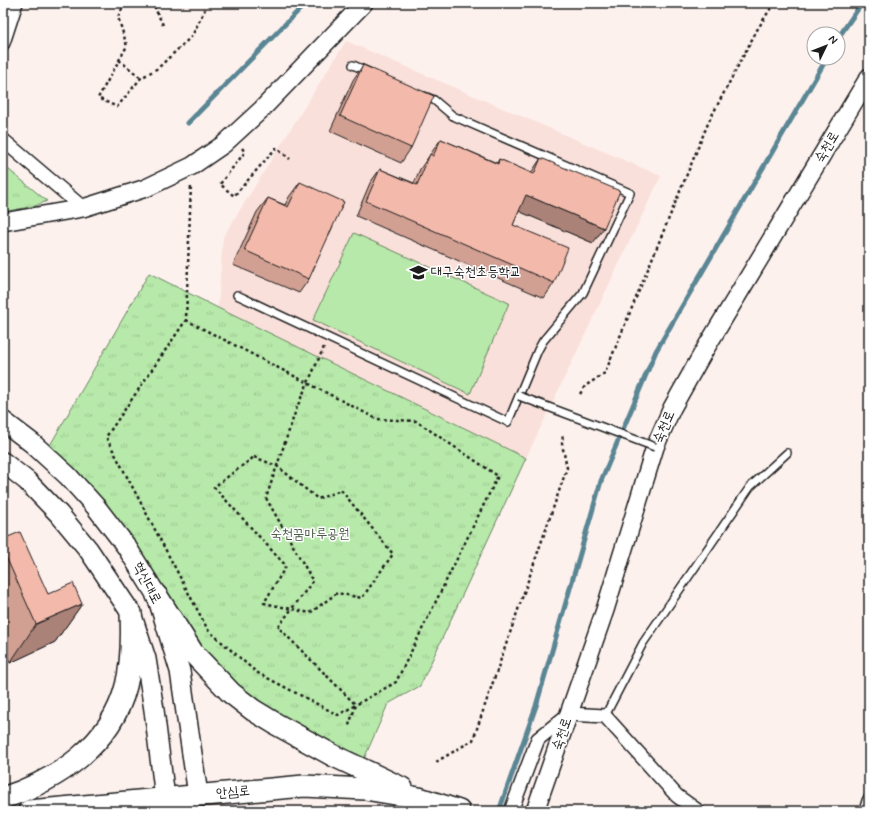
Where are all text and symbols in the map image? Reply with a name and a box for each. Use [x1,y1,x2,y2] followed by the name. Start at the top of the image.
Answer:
[806,26,846,66] north arrow
[825,32,840,47] text: N
[811,128,843,166] street label: 숙천로
[408,262,428,282] school or university icon: 대구숙천초등학교
[431,263,521,281] place label: 대구숙천초등학교
[649,408,679,446] street label: 숙천로
[271,525,349,543] park label: 숙천꿈마루공원
[128,559,166,607] street label: 혁신대로
[548,715,576,753] street label: 숙천로
[215,782,251,802] street label: 안심로

